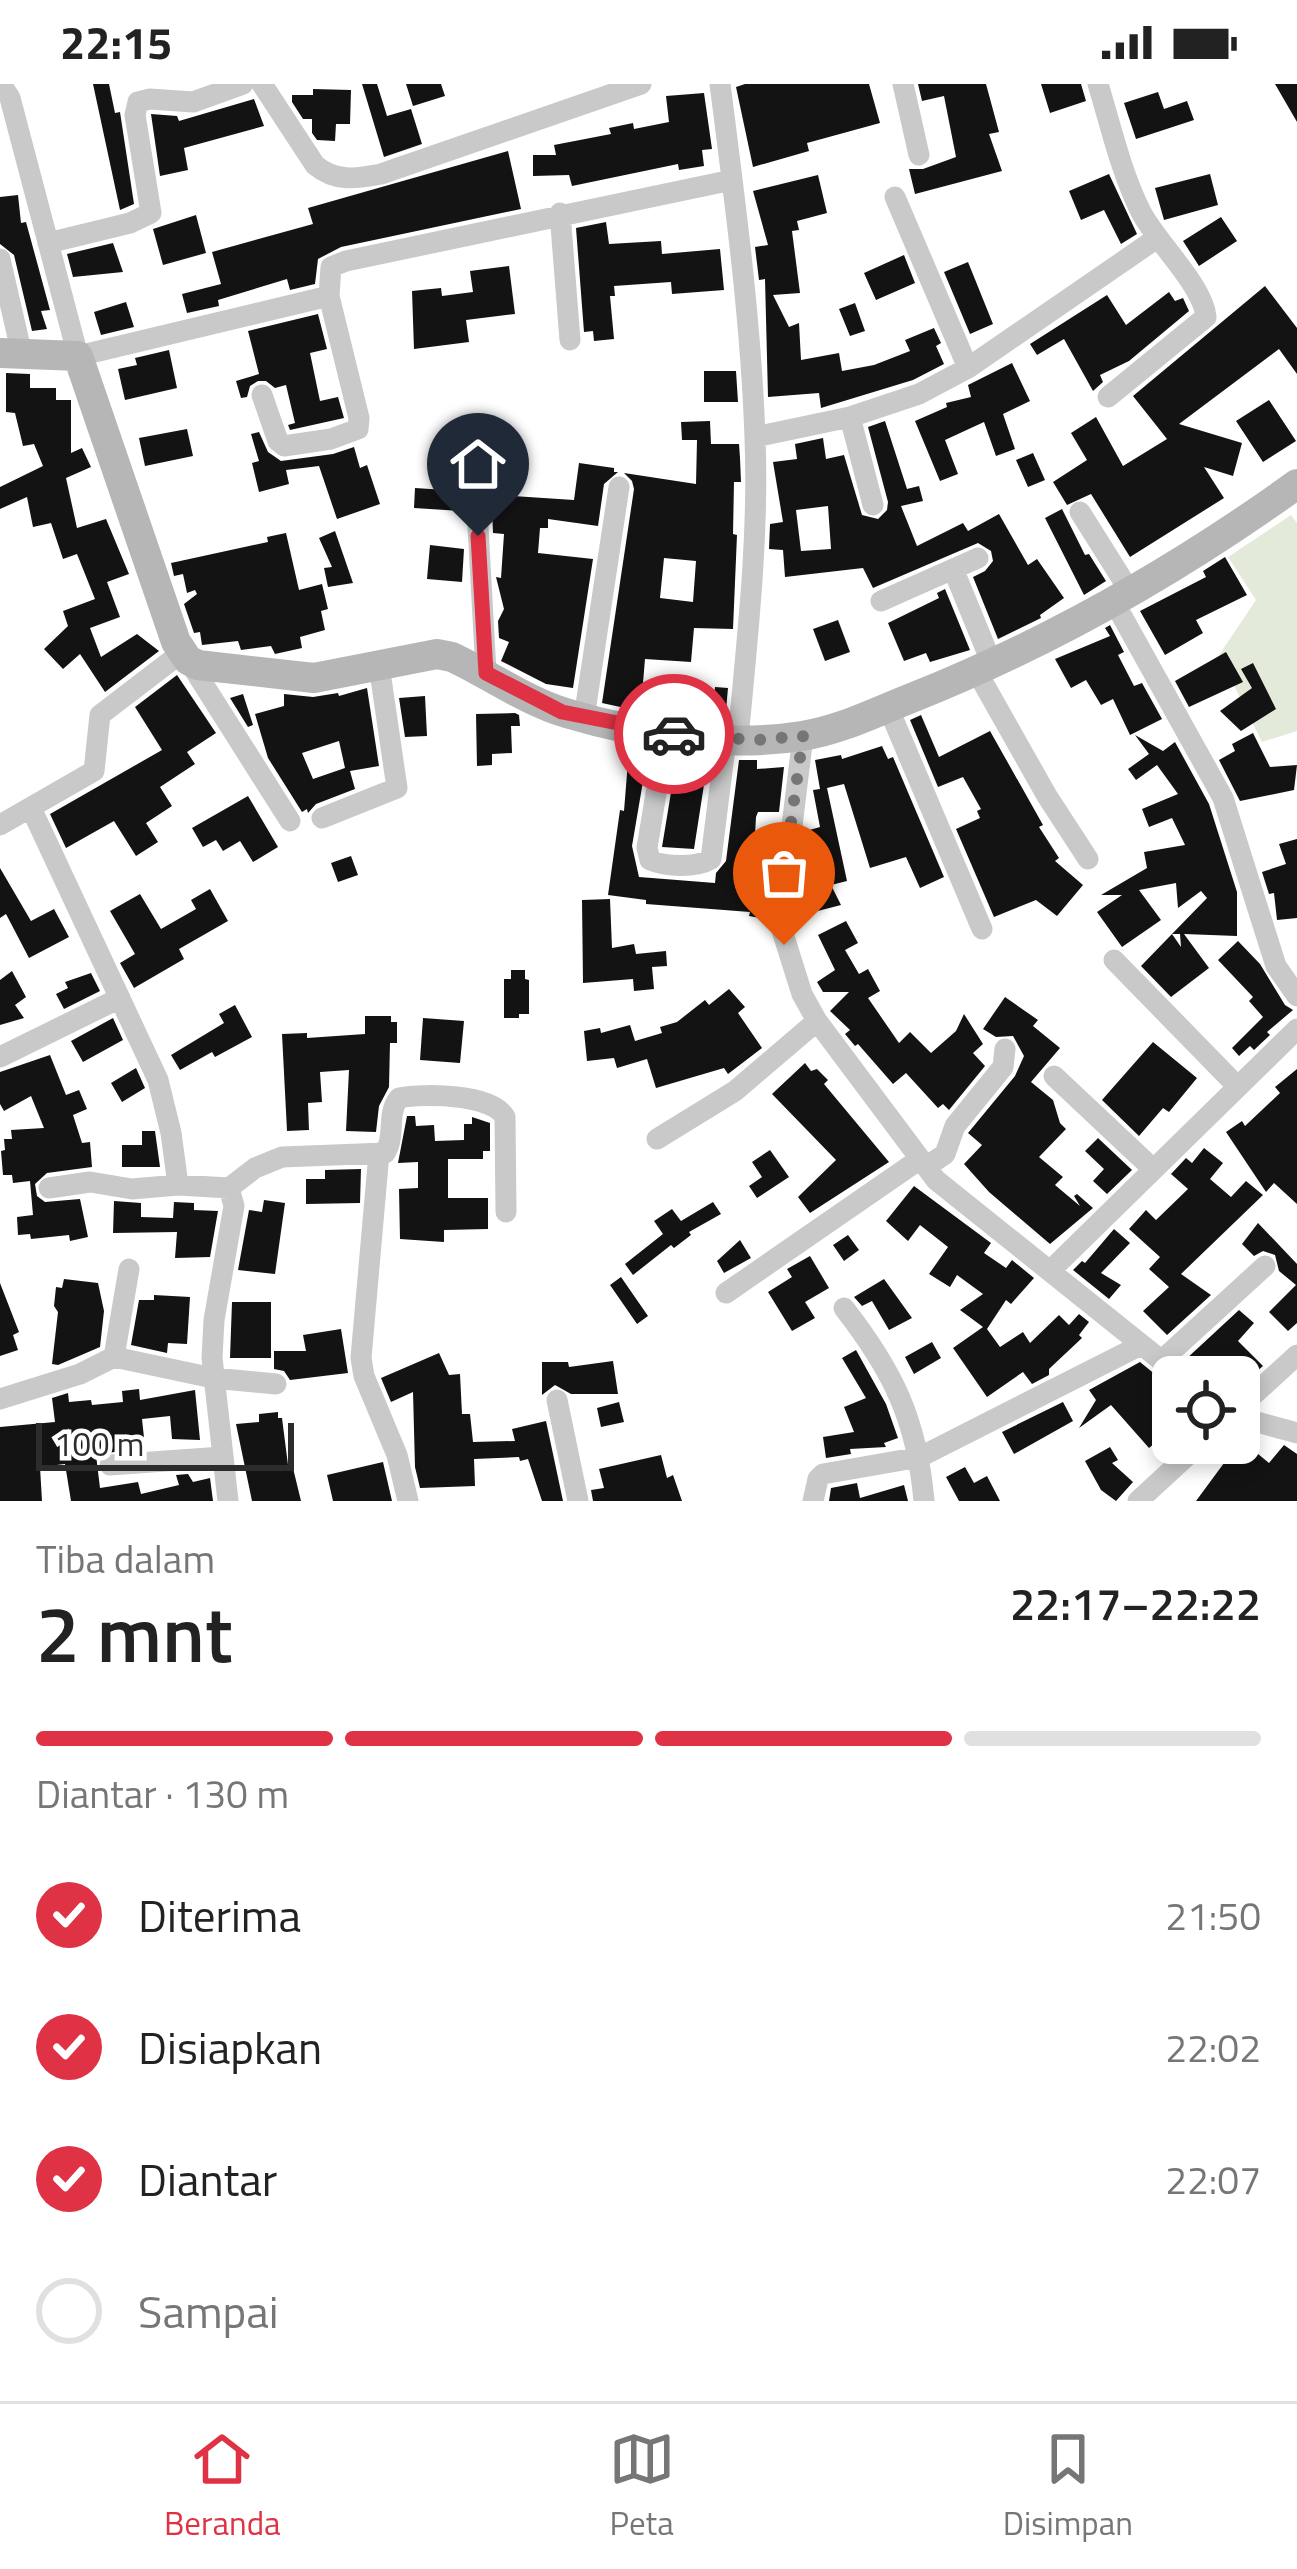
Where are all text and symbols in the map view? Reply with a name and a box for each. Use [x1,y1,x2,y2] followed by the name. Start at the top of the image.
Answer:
[60,8,172,76] text: 22:15
[427,413,529,536] pin
[445,431,511,497] icon: home
[614,674,734,794] courier
[641,701,707,767] icon: car
[733,822,835,945] pin
[751,840,817,906] icon: bag
[1152,1356,1260,1464] map controls
[1152,1356,1260,1464] button: locate
[36,1417,294,1470] scale bar
[54,1419,144,1469] text: 100 m
[36,1529,215,1588] text: Tiba dalam
[1010,1569,1261,1637] text: 22:17–22:22
[36,1574,233,1692] text: 2 mnt
[36,1764,289,1823] text: Diantar · 130 m
[138,1881,301,1949] text: Diterima
[36,1882,102,1948] icon: check
[1165,1886,1261,1945] text: 21:50
[138,2013,322,2081] text: Disiapkan
[36,2014,102,2080] icon: check
[1165,2018,1261,2077] text: 22:02
[138,2145,277,2213] text: Diantar
[36,2146,102,2212] icon: check
[1165,2150,1261,2209] text: 22:07
[138,2277,279,2345] text: Sampai
[164,2426,281,2548] tab: Beranda
[609,2426,675,2548] tab: Peta
[1003,2426,1133,2548] tab: Disimpan

